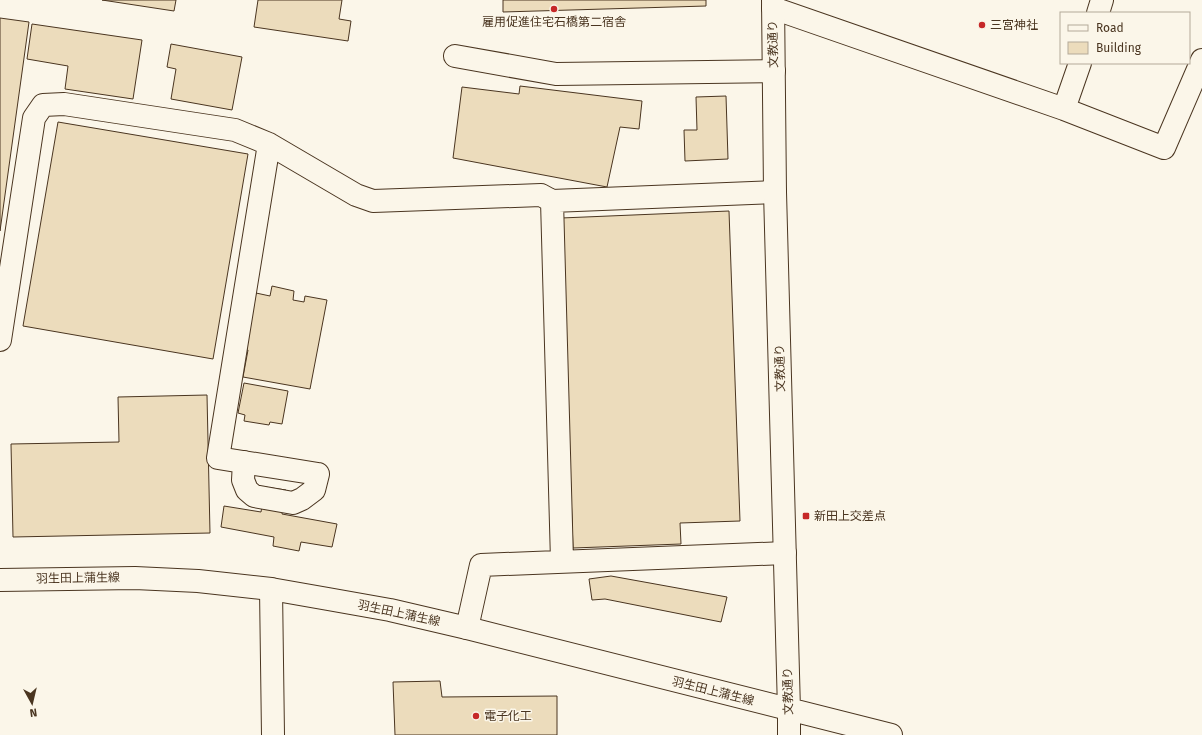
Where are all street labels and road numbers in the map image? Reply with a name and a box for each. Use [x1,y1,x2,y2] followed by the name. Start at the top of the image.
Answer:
[766,20,780,68] street label: 文教通り
[773,344,787,392] street label: 文教通り
[36,570,120,586] street label: 羽生田上蒲生線
[356,597,442,629] street label: 羽生田上蒲生線
[781,667,795,715] street label: 文教通り
[671,674,755,708] street label: 羽生田上蒲生線

